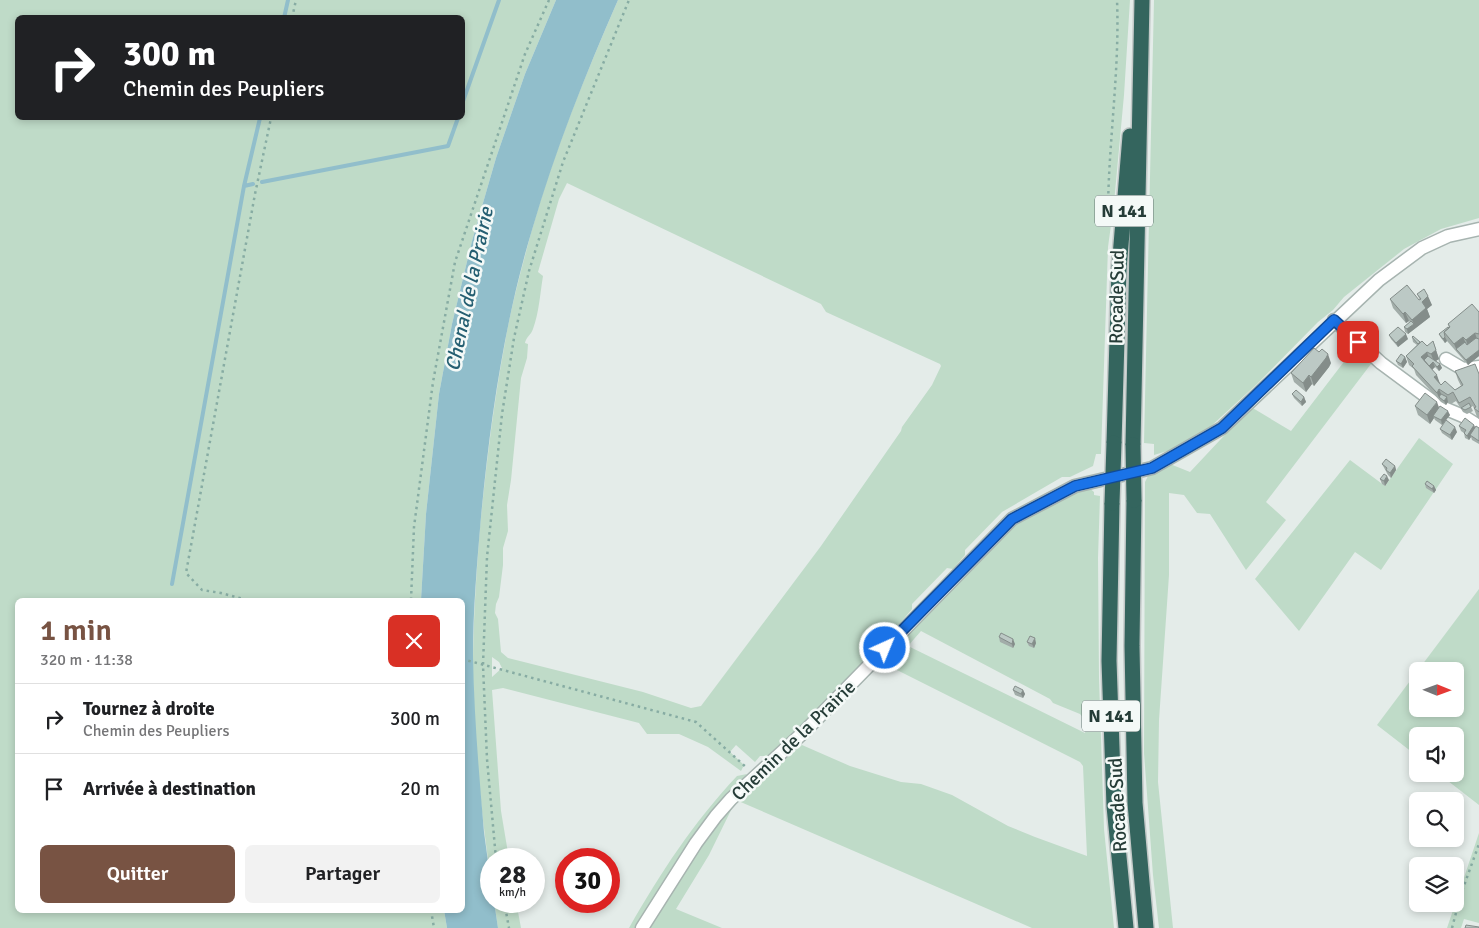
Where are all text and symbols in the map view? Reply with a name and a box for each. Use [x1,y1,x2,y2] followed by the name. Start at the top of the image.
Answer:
[123,32,216,75] text: 300 m
[40,35,105,100] icon: right
[123,75,324,102] text: Chemin des Peupliers
[1095,196,1153,227] road number: N 141
[440,204,499,373] water label: Chenal de la Prairie
[1104,250,1130,344] street label: Rocade Sud
[1337,321,1379,363] pin
[1344,328,1372,356] icon: arrive
[40,612,112,649] text: 1 min
[388,615,440,667] button: close
[858,621,910,673] position arrow
[40,650,133,670] text: 320 m · 11:38
[1409,662,1464,718] north arrow
[1409,662,1464,912] map controls
[727,675,861,806] street label: Chemin de la Prairie
[83,697,215,721] text: Tournez à droite
[1082,700,1140,731] road number: N 141
[40,705,68,733] icon: right
[390,707,440,731] text: 300 m
[83,721,229,741] text: Chemin des Peupliers
[1409,727,1464,782] button: sound
[1104,757,1132,853] street label: Rocade Sud
[40,775,68,803] icon: arrive
[83,777,256,801] text: Arrivée à destination
[400,777,440,801] text: 20 m
[1409,792,1464,847] button: search
[40,845,235,903] button: Quitter
[245,845,440,903] button: Partager
[555,848,620,913] speed limit sign: 30
[1409,857,1464,912] button: layers
[499,859,526,890] text: 28
[499,885,526,900] text: km/h

